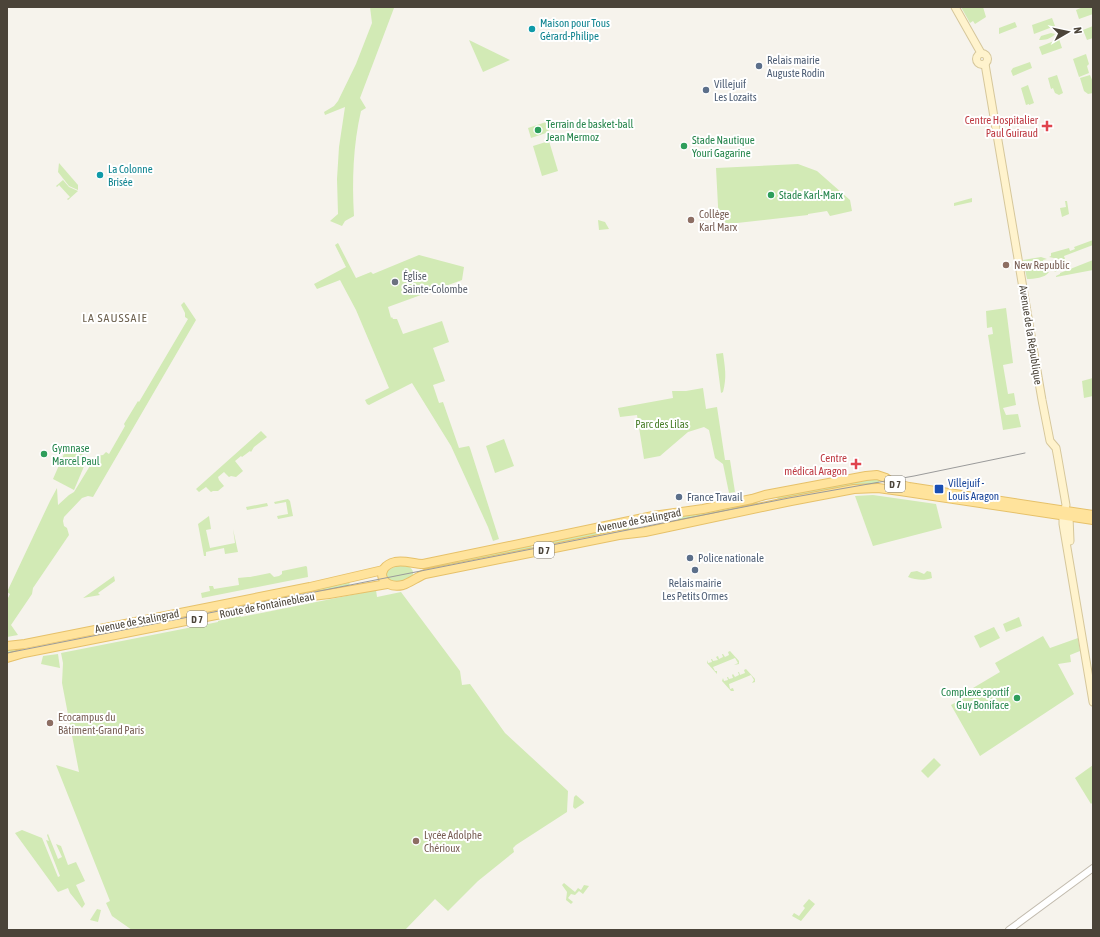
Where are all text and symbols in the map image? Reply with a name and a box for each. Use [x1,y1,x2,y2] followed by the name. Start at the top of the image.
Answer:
[1048,12,1088,52] north arrow
[540,17,610,42] place label: Maison pour Tous Gérard-Philipe
[527,24,537,34] marker: Maison pour Tous Gérard-Philipe
[1071,26,1084,35] text: N
[767,54,825,79] place label: Relais mairie Auguste Rodin
[754,61,764,71] marker: Relais mairie Auguste Rodin
[714,78,757,103] place label: Villejuif Les Lozaits
[701,85,711,95] marker: Villejuif Les Lozaits
[965,114,1039,139] place label: Centre Hospitalier Paul Guiraud
[546,118,634,143] place label: Terrain de basket-ball Jean Mermoz
[1041,120,1053,132] marker: Centre Hospitalier Paul Guiraud
[533,125,543,135] marker: Terrain de basket-ball Jean Mermoz
[692,134,755,159] place label: Stade Nautique Youri Gagarine
[679,141,689,151] marker: Stade Nautique Youri Gagarine
[108,163,153,188] place label: La Colonne Brisée
[95,170,105,180] marker: La Colonne Brisée
[779,189,844,201] place label: Stade Karl-Marx
[766,190,776,200] marker: Stade Karl-Marx
[699,208,738,233] place label: Collège Karl Marx
[686,215,696,225] marker: Collège Karl Marx
[1014,259,1070,271] place label: New Republic
[1001,260,1011,270] marker: New Republic
[403,270,468,295] place label: Église Sainte-Colombe
[390,277,400,287] marker: Église Sainte-Colombe
[1017,284,1045,386] street label: Avenue de la République
[82,311,148,325] district label: LA SAUSSAIE
[635,418,689,430] park label: Parc des Lilas
[52,442,100,467] place label: Gymnase Marcel Paul
[39,449,49,459] marker: Gymnase Marcel Paul
[784,452,847,477] place label: Centre médical Aragon
[850,458,862,470] marker: Centre médical Aragon
[885,476,905,492] road number: D 7
[948,477,999,502] place label: Villejuif - Louis Aragon
[933,483,945,495] marker: Villejuif - Louis Aragon
[687,491,743,503] place label: France Travail
[674,492,684,502] marker: France Travail
[596,506,682,534] street label: Avenue de Stalingrad
[534,542,554,558] road number: D 7
[698,552,764,564] place label: Police nationale
[685,553,695,563] marker: Police nationale
[690,565,700,575] marker: Relais mairie Les Petits Ormes
[662,577,728,602] place label: Relais mairie Les Petits Ormes
[218,590,316,620] street label: Route de Fontainebleau
[94,607,180,635] street label: Avenue de Stalingrad
[187,611,207,627] road number: D 7
[941,686,1009,711] place label: Complexe sportif Guy Boniface
[1012,693,1022,703] marker: Complexe sportif Guy Boniface
[58,711,144,736] place label: Ecocampus du Bâtiment-Grand Paris
[45,718,55,728] marker: Ecocampus du Bâtiment-Grand Paris
[424,829,482,854] place label: Lycée Adolphe Chérioux
[411,836,421,846] marker: Lycée Adolphe Chérioux

